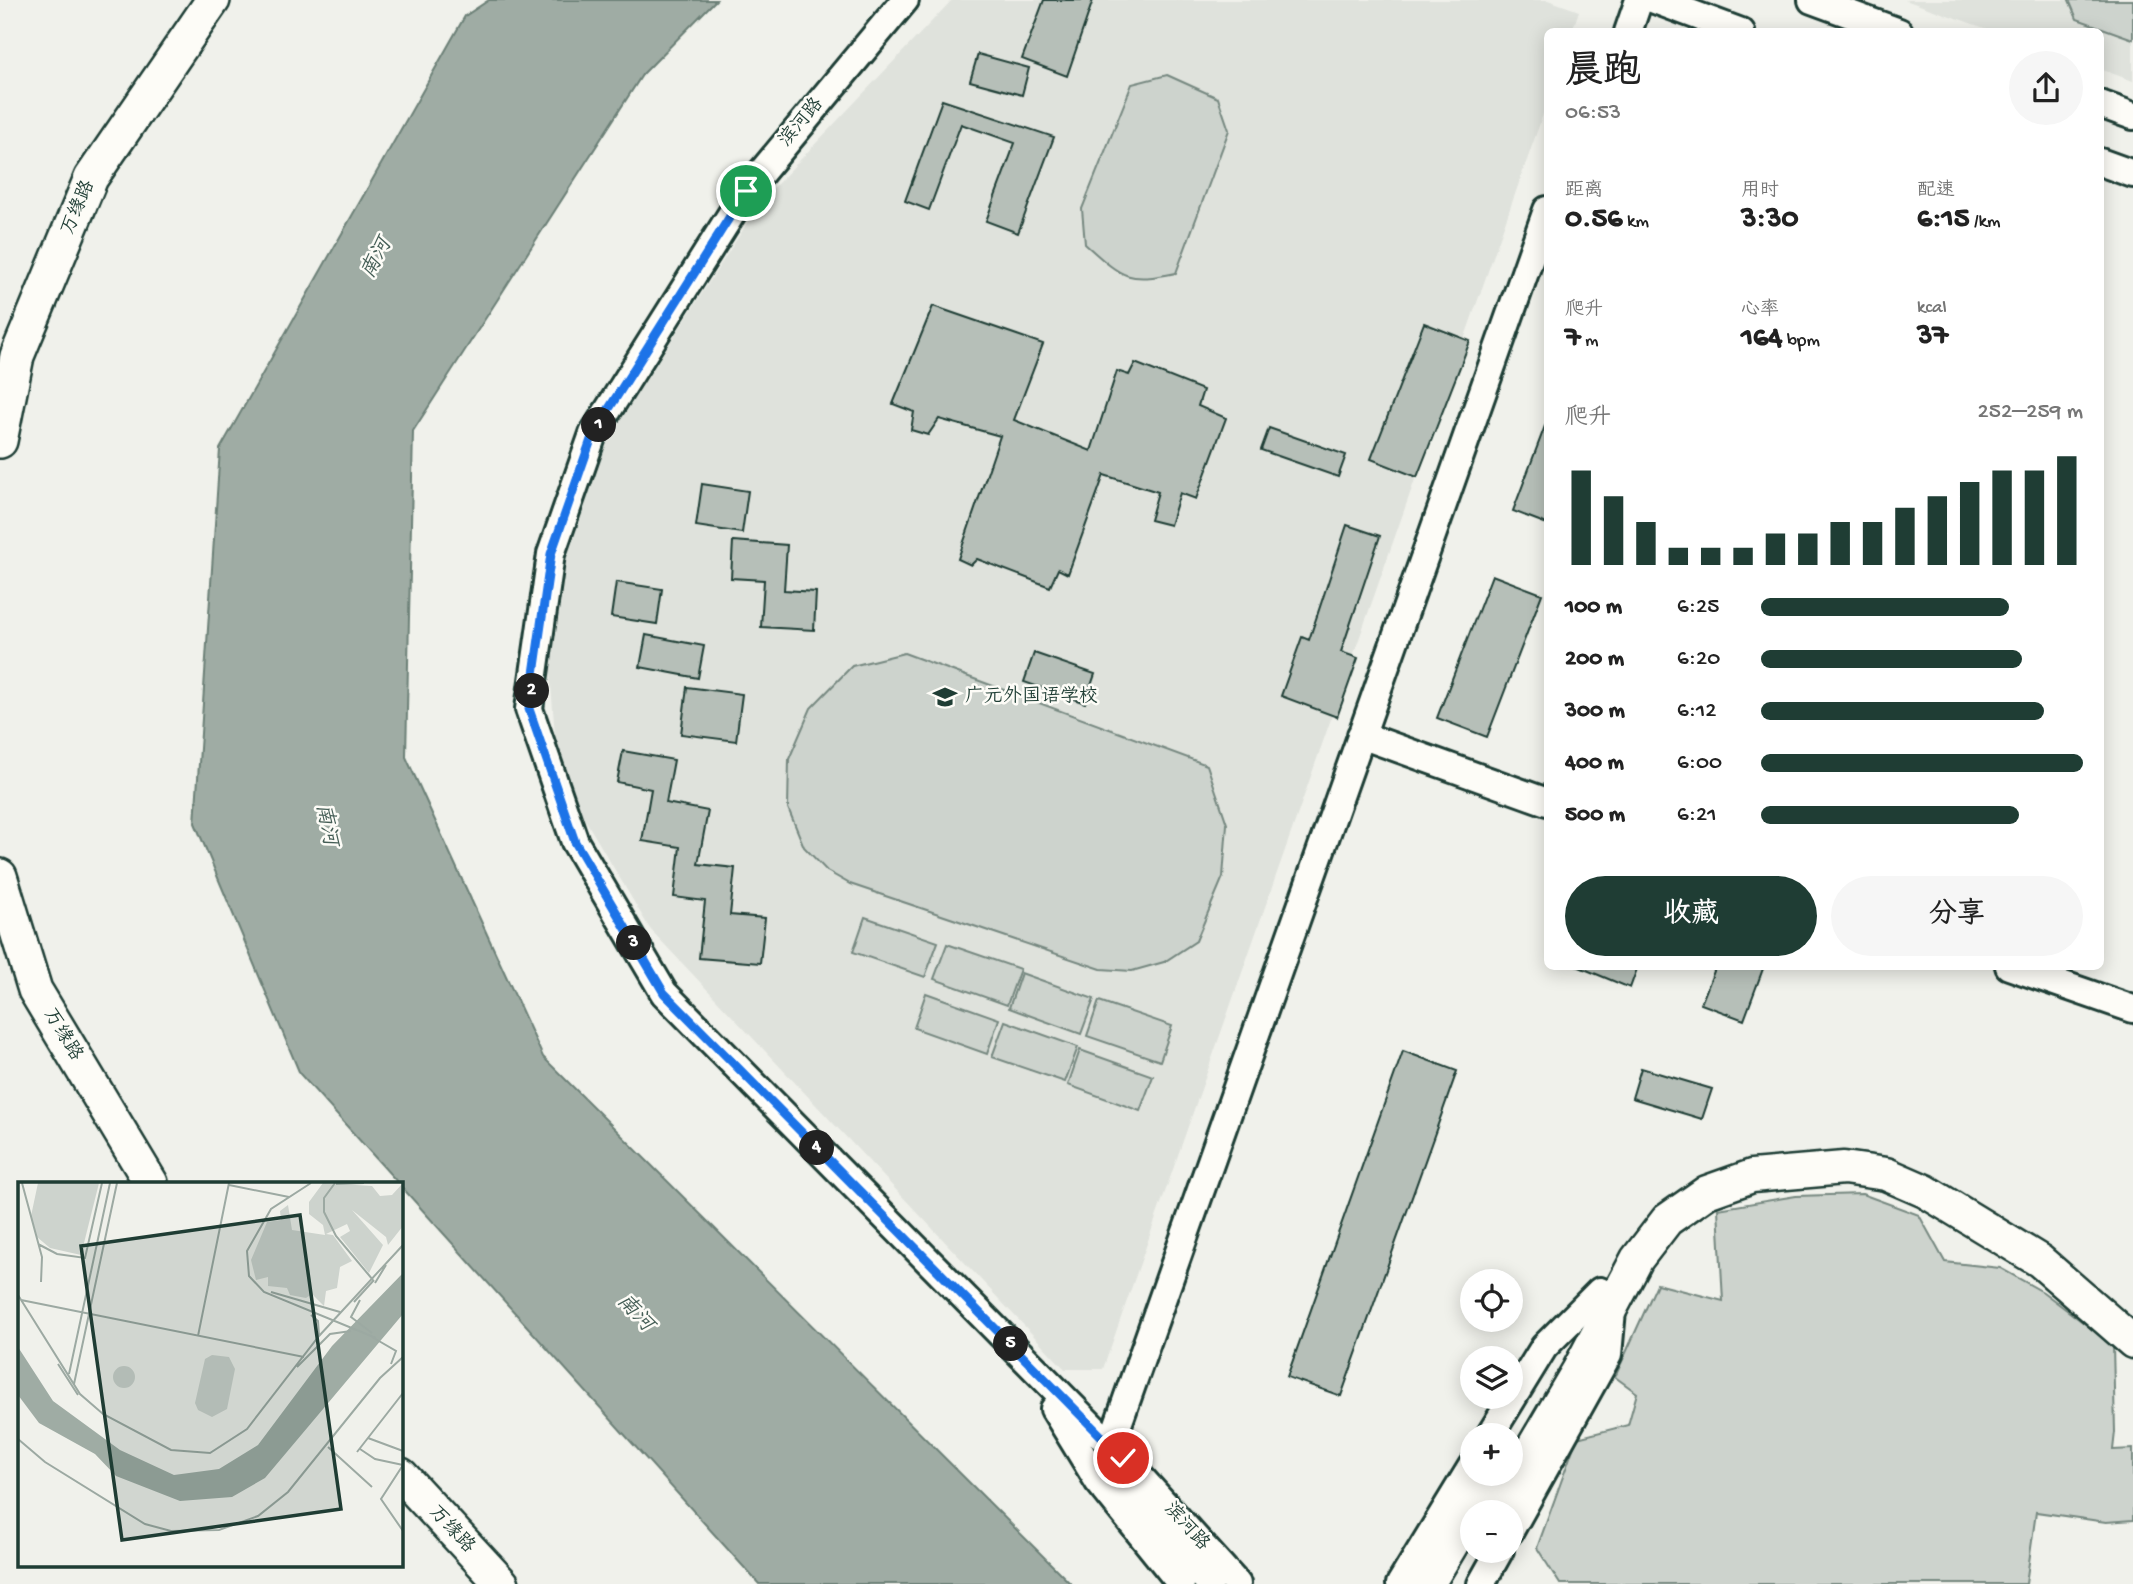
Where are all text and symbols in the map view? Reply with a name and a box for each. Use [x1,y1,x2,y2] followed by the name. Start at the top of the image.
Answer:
[2009,51,2083,125] button: share
[1565,52,1641,96] text: 晨跑
[774,93,829,152] street label: 滨河路
[1565,100,1621,127] text: 06:53
[716,161,776,221] pin
[727,172,765,210] icon: arrive
[56,177,101,239] street label: 万缘路
[1565,180,1603,203] text: 距离
[1741,180,1779,203] text: 用时
[1917,180,1955,203] text: 配速
[1565,203,1622,238] text: 0.56
[1741,203,1799,238] text: 3:30
[1917,203,1970,238] text: 6:15
[1622,211,1649,234] text: km
[1970,211,2001,234] text: /km
[355,231,400,283] water label: 南河
[1917,297,1947,320] text: kcal
[1565,299,1603,322] text: 爬升
[1741,299,1779,322] text: 心率
[1917,320,1948,355] text: 37
[1565,322,1581,357] text: 7
[1741,322,1783,357] text: 164
[1581,330,1599,353] text: m
[1783,330,1820,353] text: bpm
[1978,399,2083,426] text: 252–259 m
[1565,405,1611,432] text: 爬升
[582,408,616,442] pin: 1
[595,413,602,436] text: 1
[1565,594,1622,621] text: 100 m
[1677,594,1719,621] text: 6:25
[1565,646,1624,673] text: 200 m
[1677,646,1720,673] text: 6:20
[514,674,550,708] pin: 2
[527,679,536,702] text: 2
[931,683,959,711] school or university icon: 广元外国语学校
[965,685,1098,709] place label: 广元外国语学校
[1565,698,1625,725] text: 300 m
[1677,698,1716,725] text: 6:12
[1565,750,1624,777] text: 400 m
[1677,750,1722,777] text: 6:00
[309,802,344,851] water label: 南河
[1565,802,1625,829] text: 500 m
[1677,802,1716,829] text: 6:21
[1565,876,1817,956] button: 收藏
[1831,876,2083,956] button: 分享
[616,926,652,960] pin: 3
[629,931,638,954] text: 3
[37,1004,87,1065] street label: 万缘路
[800,1130,834,1166] pin: 4
[812,1136,821,1159] text: 4
[18,1182,402,1566] inset map
[1460,1269,1523,1563] map controls
[1460,1269,1523,1332] button: locate
[611,1289,661,1340] water label: 南河
[993,1326,1028,1362] pin: 5
[1006,1332,1016,1355] text: 5
[1460,1346,1523,1409] button: layers
[1460,1423,1523,1486] button: +
[1093,1428,1153,1488] pin
[1104,1439,1142,1477] icon: check
[1158,1497,1214,1556] street label: 滨河路
[1460,1500,1523,1563] button: −
[423,1501,480,1559] street label: 万缘路

